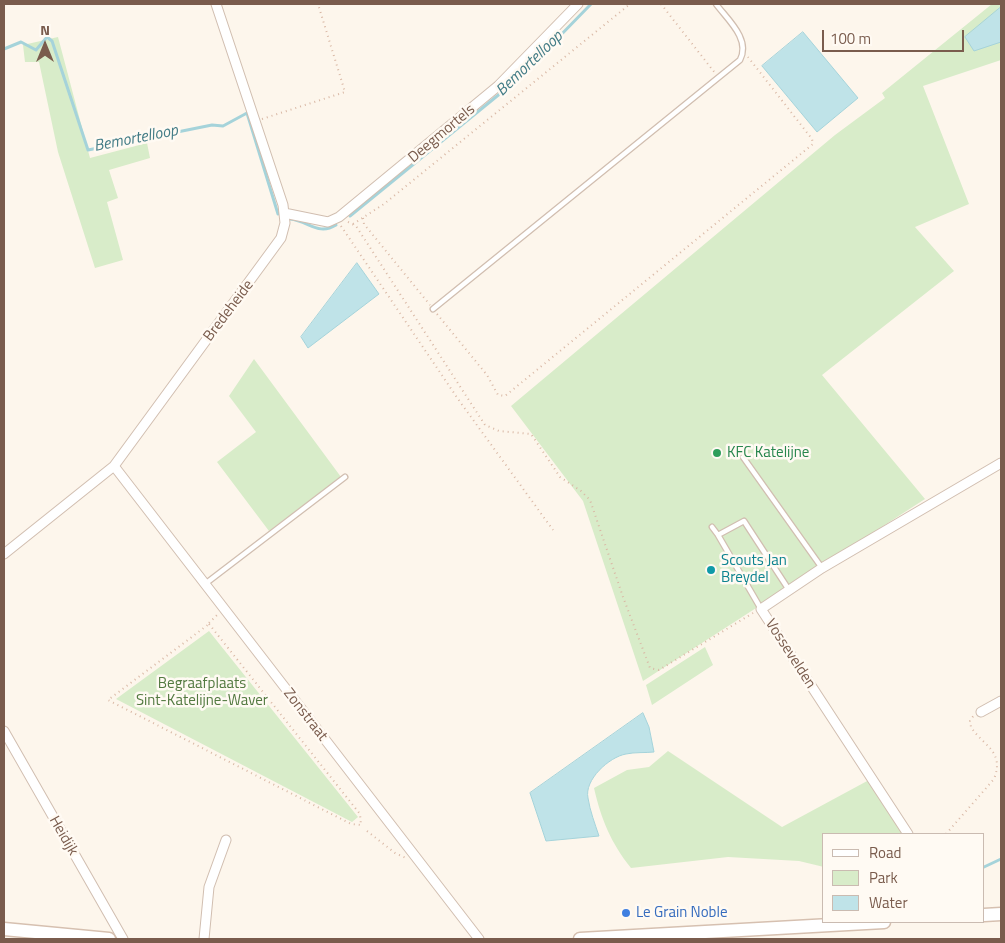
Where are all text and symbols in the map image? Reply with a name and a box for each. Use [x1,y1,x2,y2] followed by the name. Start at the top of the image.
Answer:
[40,19,50,40] text: N
[20,20,70,70] north arrow
[825,20,968,52] scale bar
[830,27,871,50] text: 100 m
[493,28,567,100] water label: Bemortelloop
[405,101,479,167] street label: Deegmortels
[92,121,180,157] water label: Bemortelloop
[200,277,258,345] street label: Bredeheide
[727,444,809,462] place label: KFC Katelijne
[711,447,723,459] marker: KFC Katelijne
[721,552,787,587] place label: Scouts Jan Breydel
[705,564,717,576] marker: Scouts Jan Breydel
[761,616,819,692] street label: Vossevelden
[136,675,268,710] park label: Begraafplaats Sint-Katelijne-Waver
[279,685,331,745] street label: Zonstraat
[45,813,81,859] street label: Heidijk
[822,833,985,923] legend
[869,841,901,864] text: Road
[869,866,898,889] text: Park
[869,891,908,914] text: Water
[636,904,727,922] place label: Le Grain Noble
[620,907,632,919] marker: Le Grain Noble

